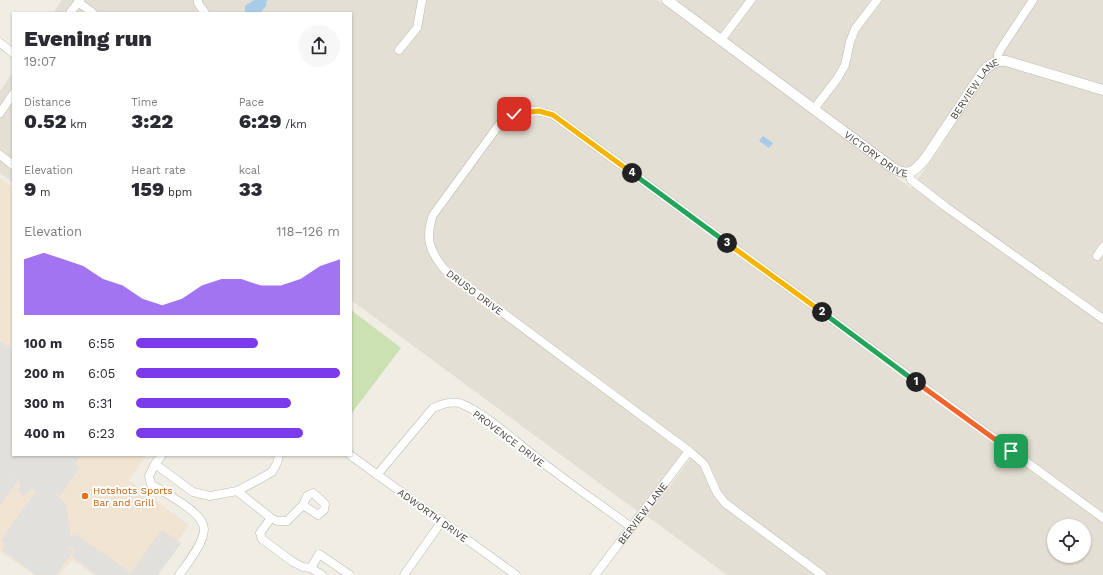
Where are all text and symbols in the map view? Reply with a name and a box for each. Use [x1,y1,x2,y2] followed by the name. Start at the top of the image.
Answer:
[298,25,340,67] button: share
[24,26,152,51] text: Evening run
[24,54,56,69] text: 19:07
[948,56,1000,121] street label: BERVIEW LANE
[24,96,71,109] text: Distance
[131,96,158,109] text: Time
[239,96,264,109] text: Pace
[497,97,531,131] pin
[503,103,525,125] icon: check
[24,109,67,133] text: 0.52
[131,109,173,133] text: 3:22
[239,109,281,133] text: 6:29
[67,118,87,131] text: km
[281,118,307,131] text: /km
[842,129,908,179] street label: VICTORY DRIVE
[622,163,642,183] pin: 4
[24,164,73,177] text: Elevation
[131,164,186,177] text: Heart rate
[239,164,260,177] text: kcal
[628,166,636,179] text: 4
[24,177,36,201] text: 9
[131,177,164,201] text: 159
[239,177,263,201] text: 33
[36,186,51,199] text: m
[164,186,192,199] text: bpm
[24,224,82,239] text: Elevation
[276,224,340,239] text: 118–126 m
[717,233,737,253] pin: 3
[724,236,730,249] text: 3
[444,268,505,317] street label: DRUSO DRIVE
[812,302,832,322] pin: 2
[819,305,825,318] text: 2
[24,336,62,351] text: 100 m
[88,336,115,351] text: 6:55
[24,366,64,381] text: 200 m
[88,366,115,381] text: 6:05
[906,372,926,392] pin: 1
[914,375,918,388] text: 1
[24,396,64,411] text: 300 m
[88,396,112,411] text: 6:31
[471,408,547,469] street label: PROVENCE DRIVE
[24,426,65,441] text: 400 m
[88,426,115,441] text: 6:23
[994,434,1028,468] pin
[1000,440,1022,462] icon: arrive
[616,480,669,546] street label: BERVIEW LANE
[93,485,172,508] place label: Hotshots Sports Bar and Grill
[396,486,470,544] street label: ADWORTH DRIVE
[80,491,90,501] marker: Hotshots Sports Bar and Grill
[1047,519,1091,563] map controls
[1047,519,1091,563] button: locate

